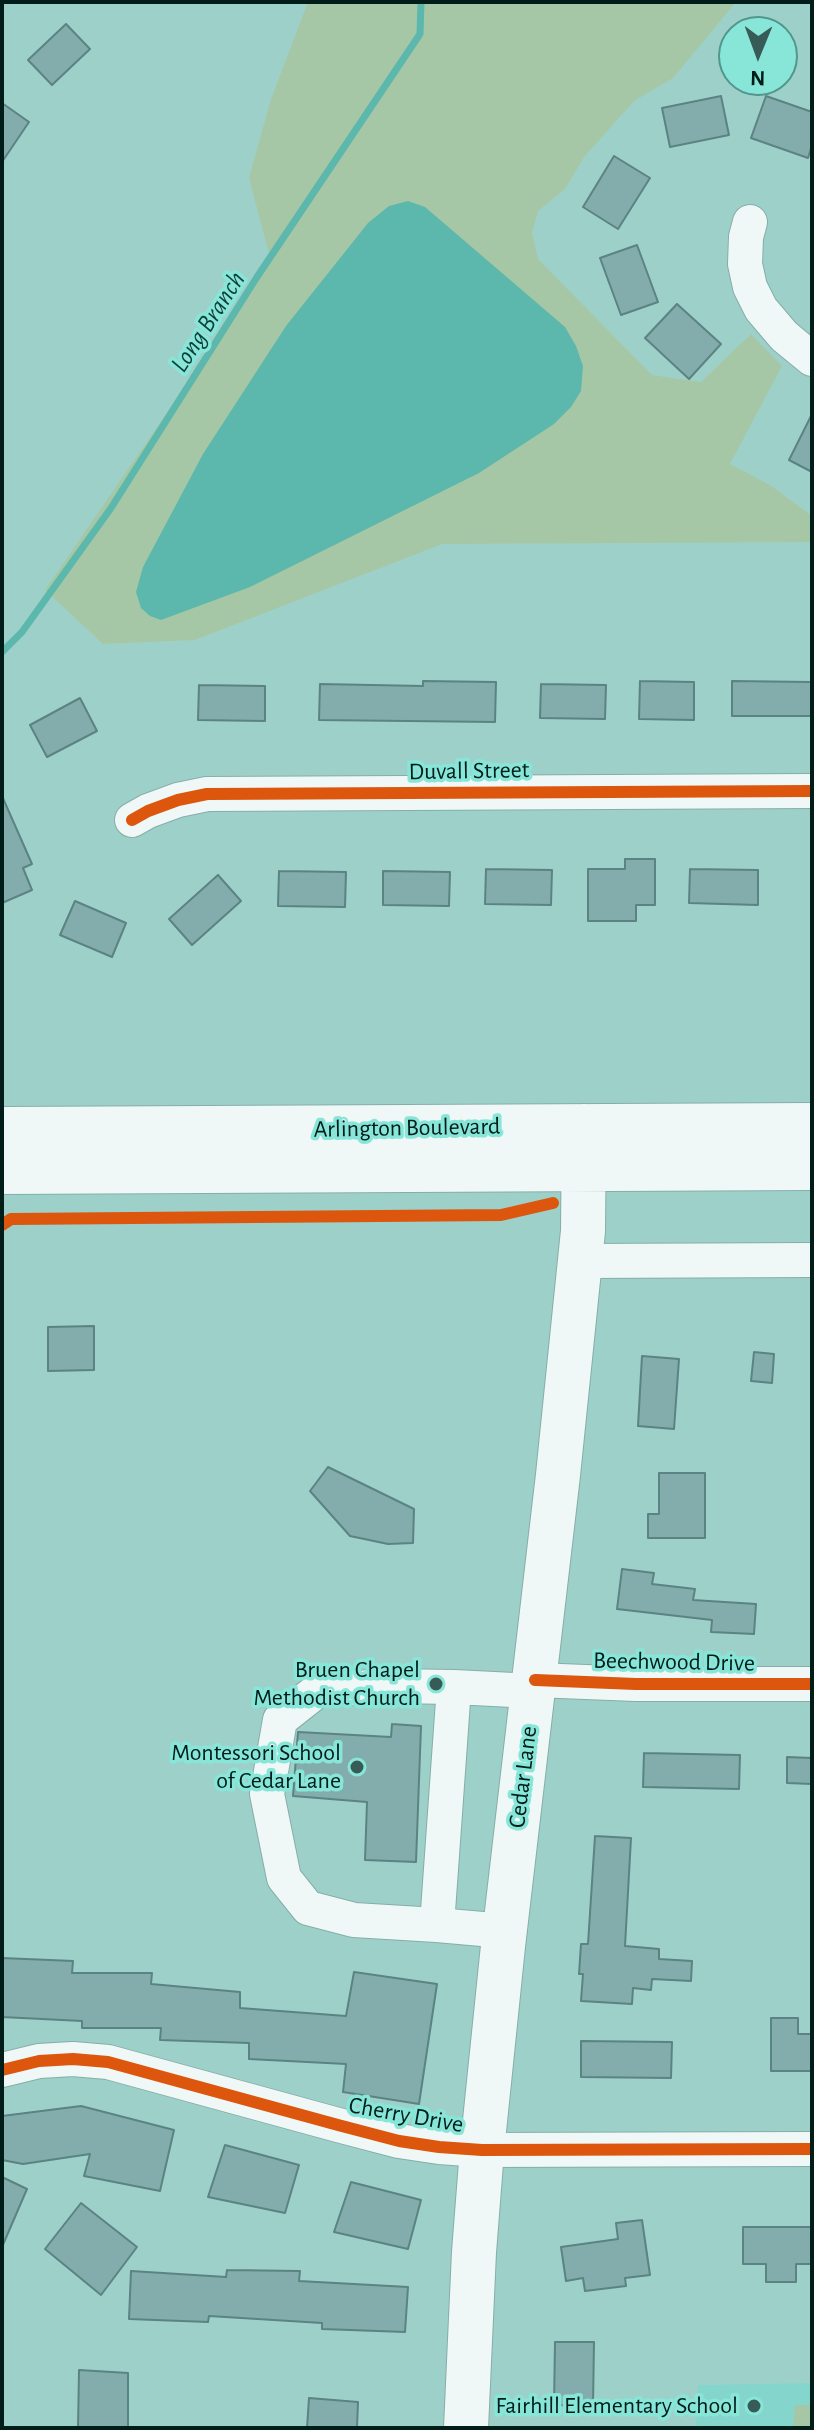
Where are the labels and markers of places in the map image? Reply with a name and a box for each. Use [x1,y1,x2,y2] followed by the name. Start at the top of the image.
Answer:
[253,1656,420,1712] place label: Bruen Chapel Methodist Church
[427,1675,445,1693] marker: Bruen Chapel Methodist Church
[171,1739,341,1795] place label: Montessori School of Cedar Lane
[348,1758,366,1776] marker: Montessori School of Cedar Lane
[496,2392,738,2420] place label: Fairhill Elementary School
[745,2397,763,2415] marker: Fairhill Elementary School

